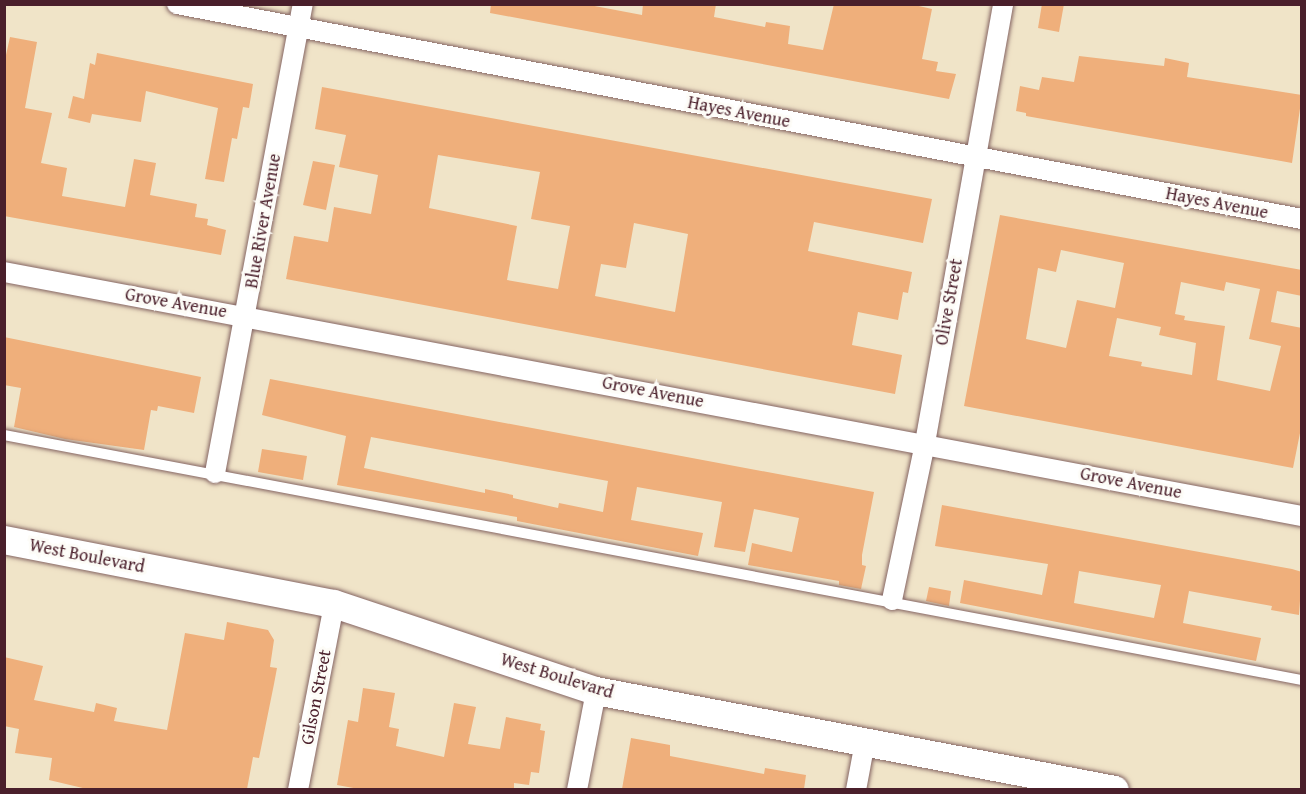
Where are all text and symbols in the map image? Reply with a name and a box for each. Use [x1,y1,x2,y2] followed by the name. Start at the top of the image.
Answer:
[686,91,792,133] street label: Hayes Avenue
[241,152,285,290] street label: Blue River Avenue
[1164,182,1270,224] street label: Hayes Avenue
[931,257,967,347] street label: Olive Street
[123,283,229,323] street label: Grove Avenue
[600,372,706,412] street label: Grove Avenue
[1078,463,1184,503] street label: Grove Avenue
[27,534,147,578] street label: West Boulevard
[296,648,336,746] street label: Gilson Street
[498,649,616,703] street label: West Boulevard

